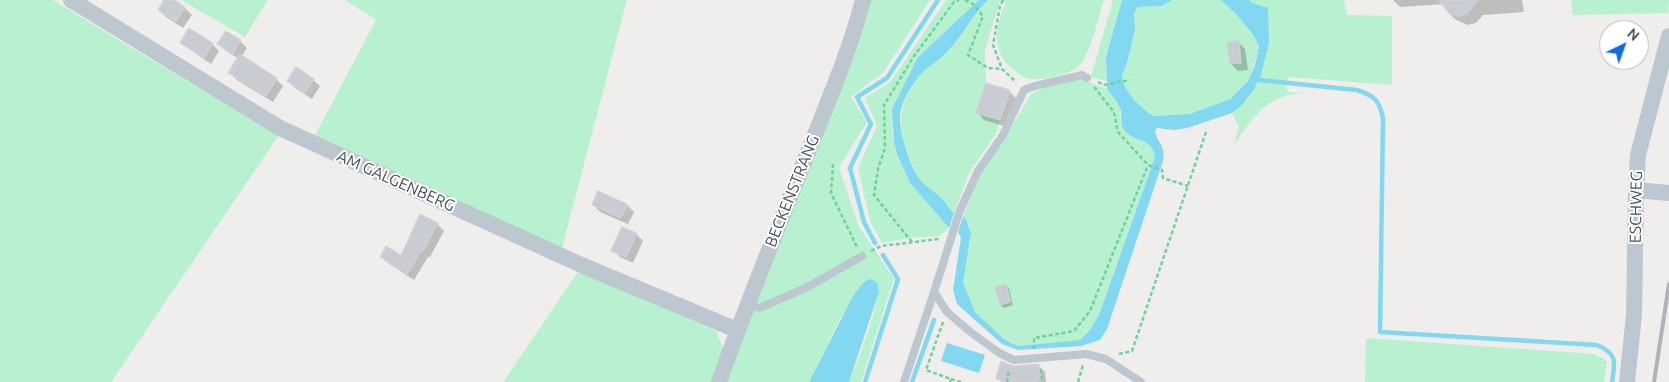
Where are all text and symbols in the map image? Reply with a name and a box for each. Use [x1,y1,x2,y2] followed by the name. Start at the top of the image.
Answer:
[1599,20,1649,70] north arrow
[1624,25,1643,44] text: N
[761,132,823,250] street label: BECKENSTRANG
[334,146,458,216] street label: AM GALGENBERG
[1626,171,1646,243] street label: ESCHWEG

